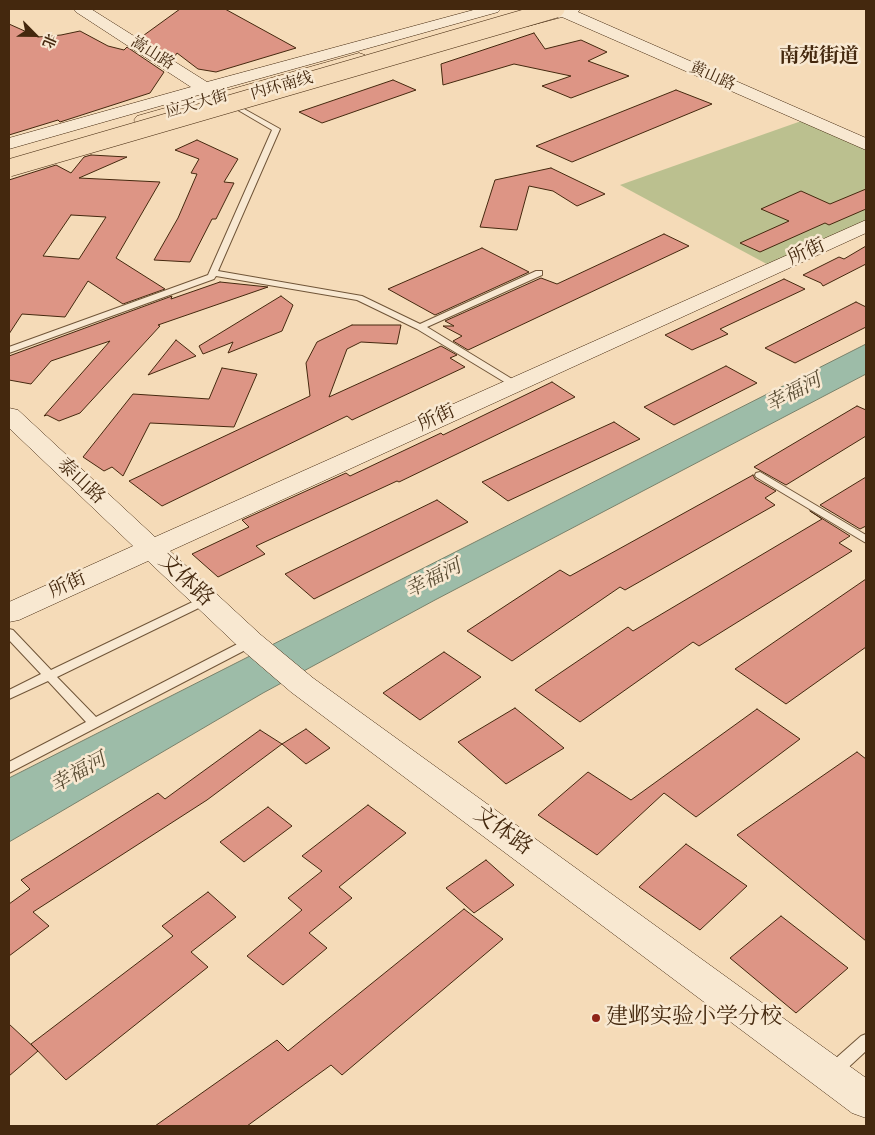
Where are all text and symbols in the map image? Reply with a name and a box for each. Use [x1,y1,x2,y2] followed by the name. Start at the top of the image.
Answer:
[10,10,60,60] north arrow
[39,31,60,51] text: 北
[127,33,177,75] street label: 嵩山路
[779,46,859,70] district label: 南苑街道
[686,58,738,96] street label: 黄山路
[249,69,315,105] street label: 内环南线
[164,87,230,123] street label: 应天大街
[785,235,829,271] street label: 所街
[762,370,826,418] water label: 幸福河
[415,401,459,437] street label: 所街
[51,454,109,510] street label: 泰山路
[152,549,218,613] street label: 文体路
[402,556,466,604] water label: 幸福河
[46,568,90,604] street label: 所街
[47,749,111,799] water label: 幸福河
[468,802,536,862] street label: 文体路
[606,1005,782,1031] place label: 建邺实验小学分校
[590,1012,602,1024] marker: 建邺实验小学分校

